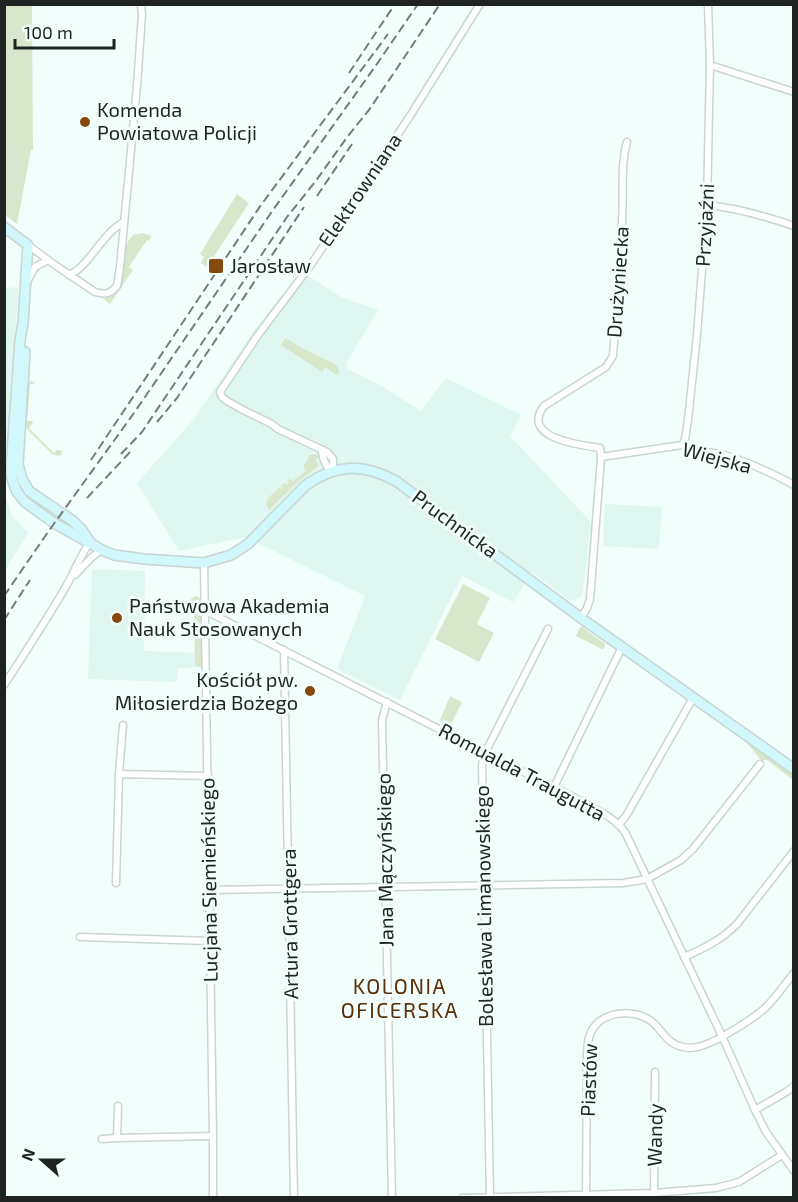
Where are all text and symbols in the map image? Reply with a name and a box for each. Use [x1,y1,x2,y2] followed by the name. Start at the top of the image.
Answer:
[15,12,114,50] scale bar
[24,21,73,43] text: 100 m
[97,97,257,144] place label: Komenda Powiatowa Policji
[78,115,92,129] marker: Komenda Powiatowa Policji
[312,128,406,251] street label: Elektrowniana
[690,183,718,267] street label: Przyjaźni
[601,225,633,339] street label: Drużyniecka
[230,253,311,277] place label: Jarosław
[207,257,225,275] marker: Jarosław
[680,436,755,478] street label: Wiejska
[408,484,503,562] street label: Pruchnicka
[129,593,329,640] place label: Państwowa Akademia Nauk Stosowanych
[110,611,124,625] marker: Państwowa Akademia Nauk Stosowanych
[115,667,298,714] place label: Kościół pw. Miłosierdzia Bożego
[303,684,317,698] marker: Kościół pw. Miłosierdzia Bożego
[435,717,610,825] street label: Romualda Traugutta
[370,773,398,947] street label: Jana Mączyńskiego
[194,777,222,983] street label: Lucjana Siemieńskiego
[469,785,497,1027] street label: Bolesława Limanowskiego
[276,848,302,1000] street label: Artura Grottgera
[341,973,459,1022] district label: KOLONIA OFICERSKA
[575,1043,601,1117] street label: Piastów
[641,1103,667,1167] street label: Wandy
[12,1130,72,1190] north arrow
[17,1146,38,1163] text: N

